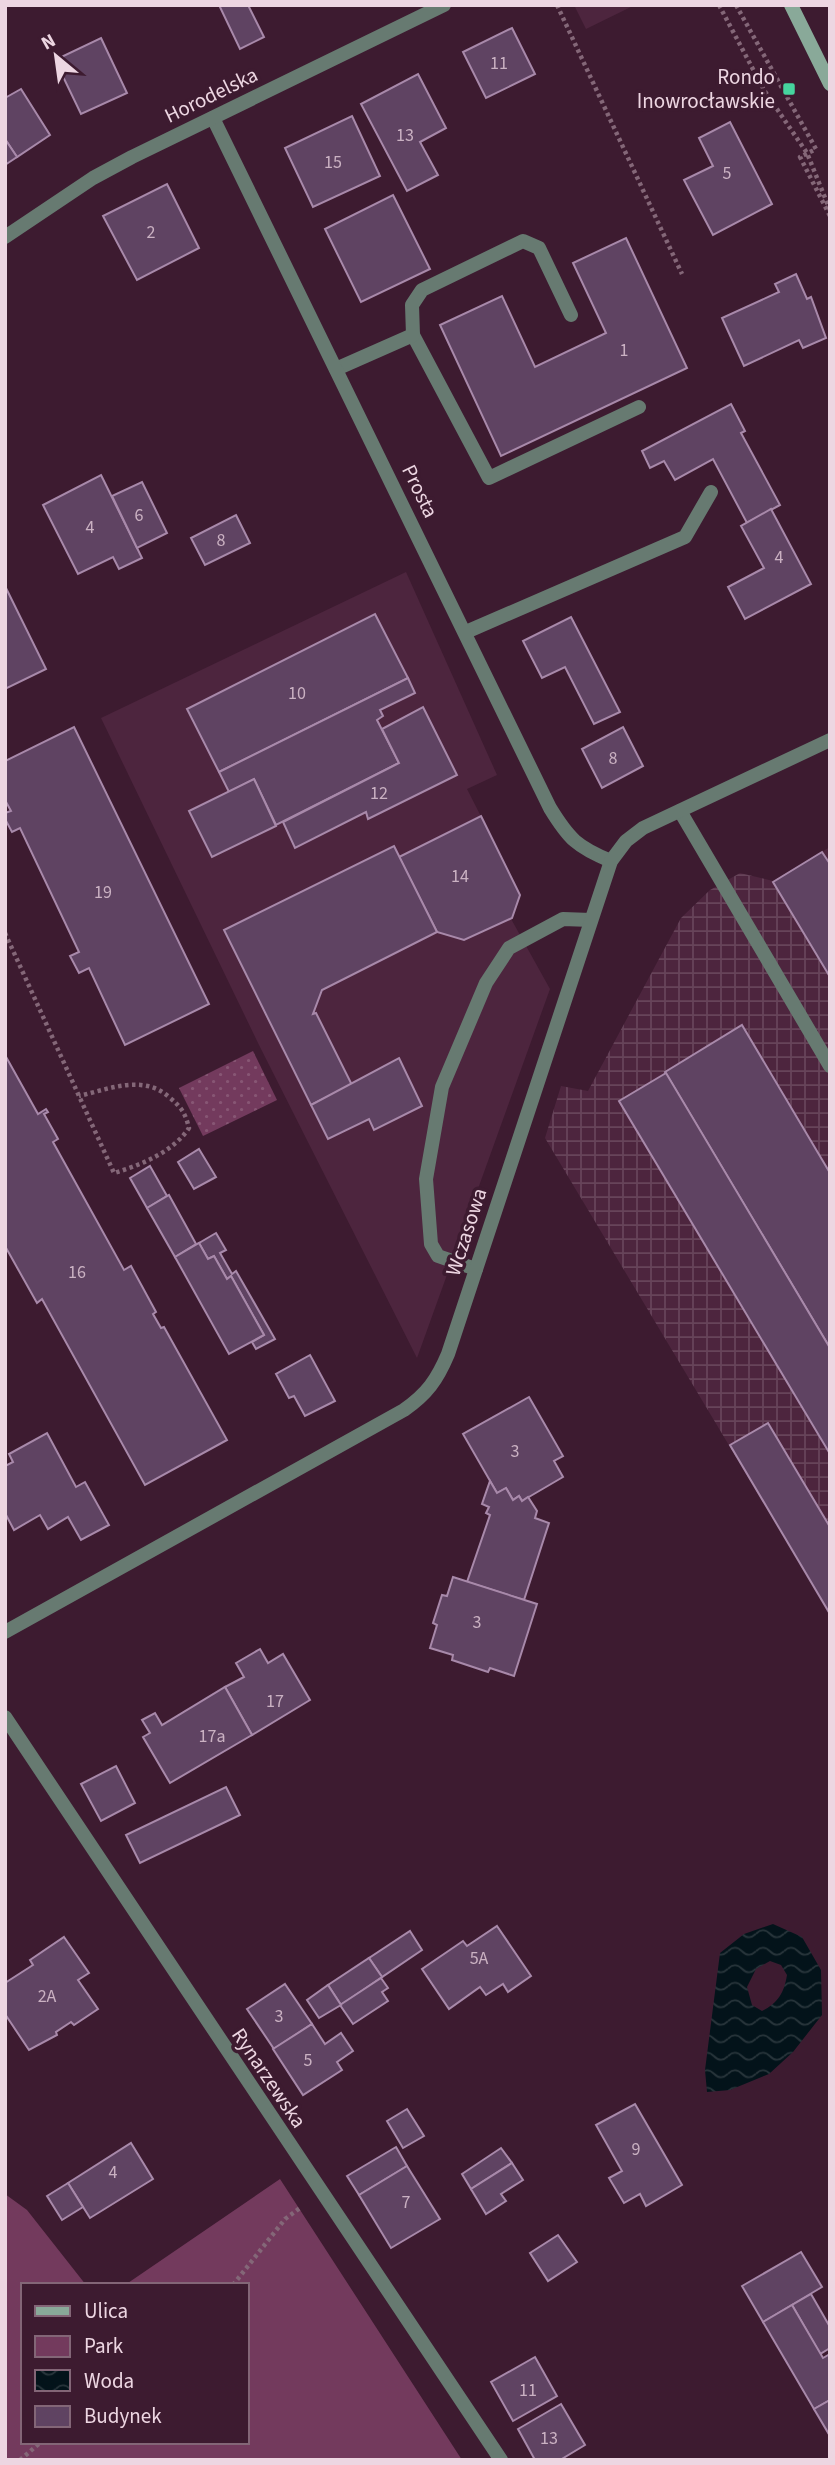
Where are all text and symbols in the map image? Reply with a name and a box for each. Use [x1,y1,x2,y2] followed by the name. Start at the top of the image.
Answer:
[21,21,91,91] north arrow
[36,28,61,57] text: N
[490,51,508,76] house number: 11
[159,59,263,131] street label: Horodelska
[637,62,775,116] place label: Rondo Inowrocławskie
[781,81,797,97] marker: Rondo Inowrocławskie
[396,123,414,148] house number: 13
[324,150,342,175] house number: 15
[723,161,732,186] house number: 5
[147,220,156,245] house number: 2
[620,338,628,363] house number: 1
[394,459,446,523] street label: Prosta
[135,503,144,528] house number: 6
[86,515,95,540] house number: 4
[217,528,226,553] house number: 8
[775,545,784,570] house number: 4
[288,681,306,706] house number: 10
[609,746,618,771] house number: 8
[370,781,388,806] house number: 12
[451,864,469,889] house number: 14
[94,880,112,905] house number: 19
[438,1184,494,1280] street label: Wczasowa
[68,1260,86,1285] house number: 16
[511,1439,520,1464] house number: 3
[473,1610,482,1635] house number: 3
[266,1689,284,1714] house number: 17
[199,1724,225,1749] house number: 17a
[470,1946,489,1971] house number: 5A
[38,1984,57,2009] house number: 2A
[275,2004,284,2029] house number: 3
[224,2022,314,2134] street label: Rynarzewska
[304,2048,313,2073] house number: 5
[632,2137,641,2162] house number: 9
[109,2160,118,2185] house number: 4
[402,2190,411,2215] house number: 7
[21,2283,248,2444] legend
[84,2296,128,2326] text: Ulica
[84,2331,124,2361] text: Park
[84,2366,134,2396] text: Woda
[519,2378,537,2403] house number: 11
[84,2401,162,2431] text: Budynek
[540,2426,558,2451] house number: 13

